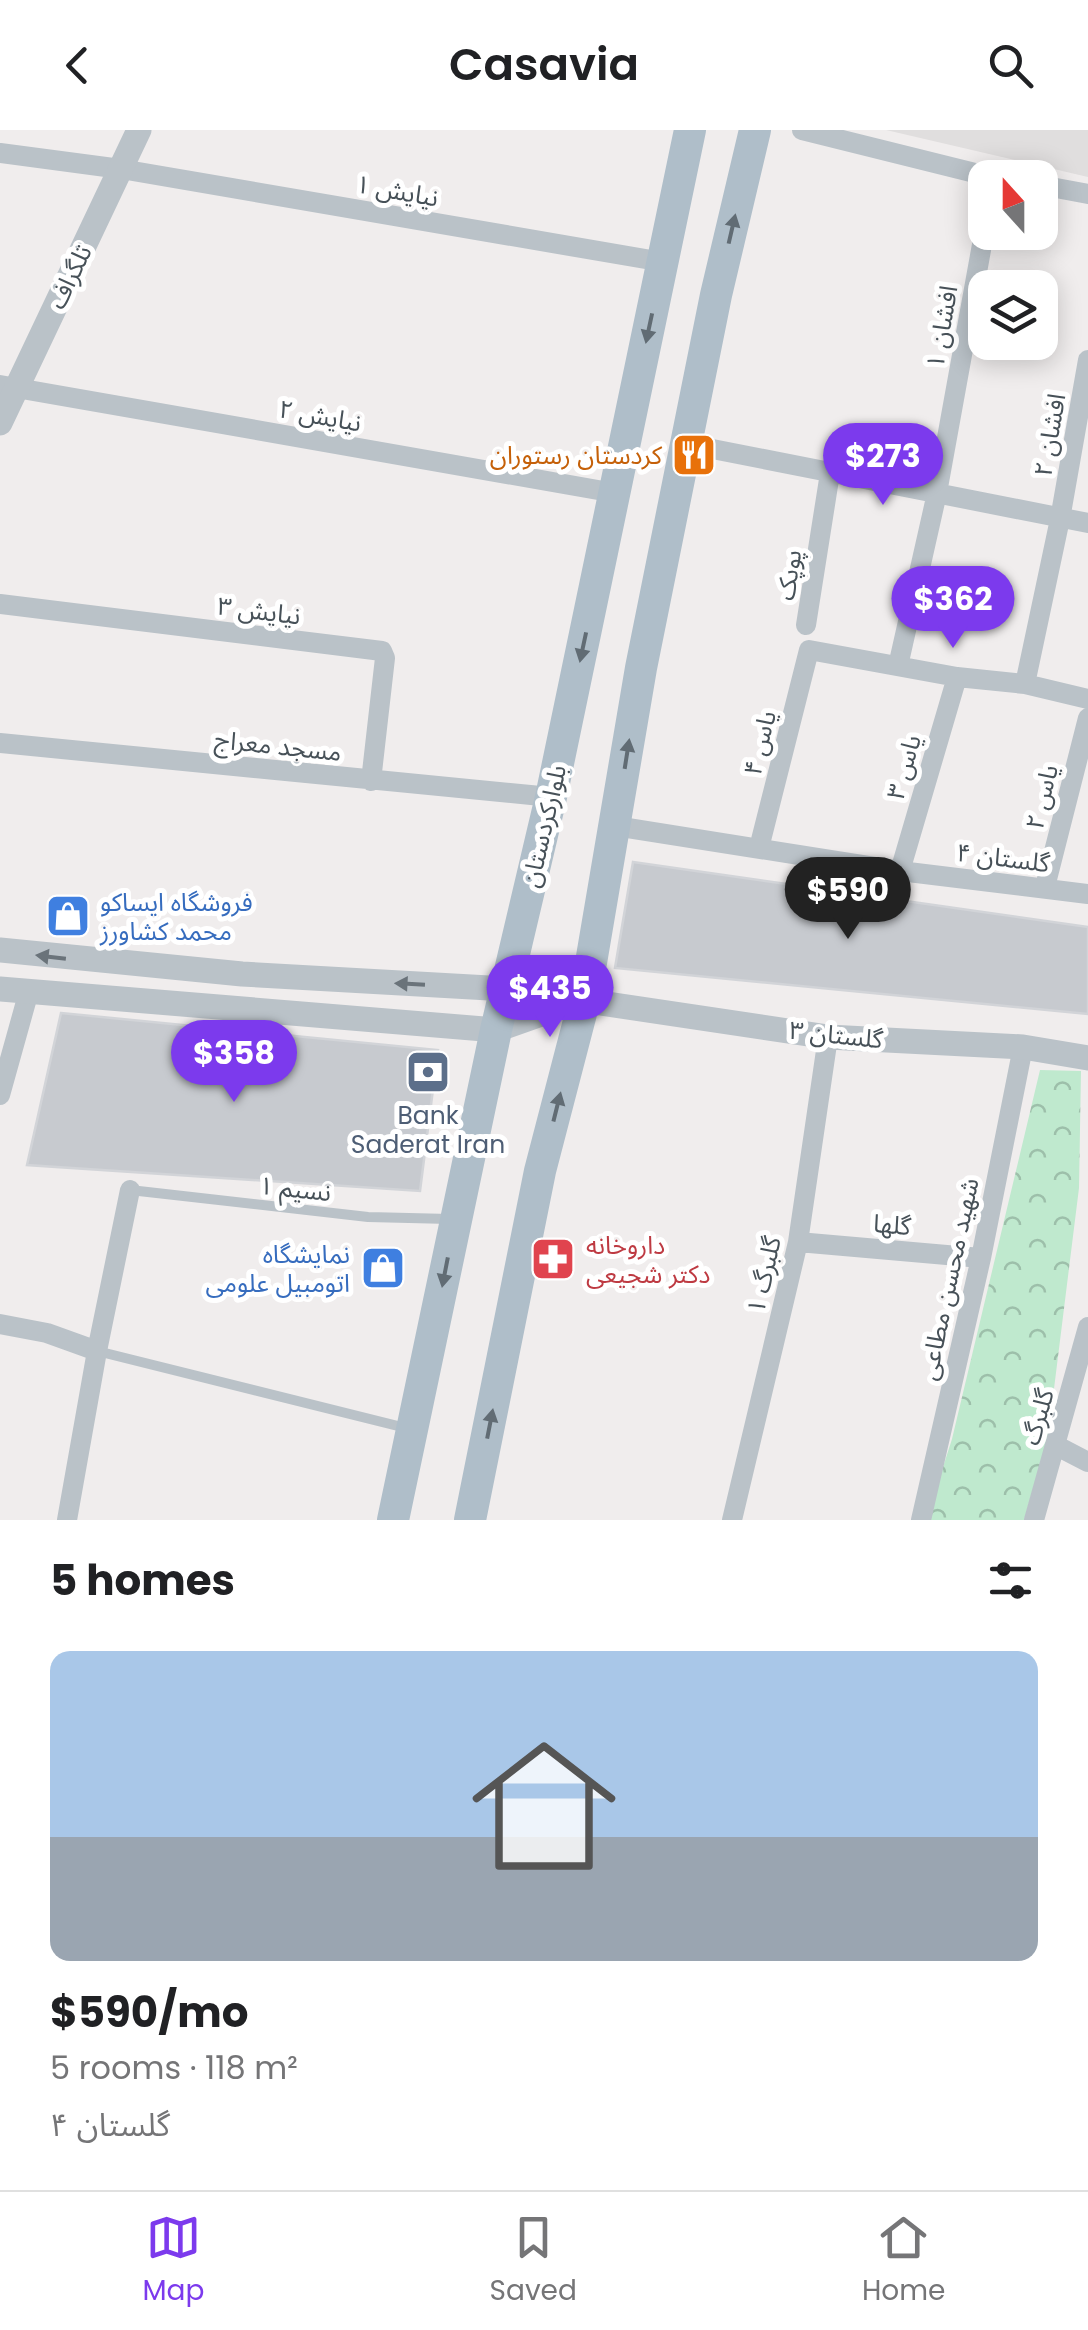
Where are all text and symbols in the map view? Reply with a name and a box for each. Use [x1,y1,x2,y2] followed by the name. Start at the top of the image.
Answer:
[449,33,639,96] text: Casavia
[50,38,105,93] icon: back
[983,38,1038,93] icon: search
[968,160,1058,250] north arrow
[968,160,1058,360] map controls
[353,167,441,215] street label: نیایش ۱
[725,213,740,244] one-way arrow
[39,239,101,315] street label: تلگراف
[968,270,1058,360] button: layers
[917,283,967,371] street label: افشان ۱
[641,313,657,344] one-way arrow
[1025,391,1075,479] street label: افشان ۲
[276,392,364,440] street label: نیایش ۲
[824,423,942,508] pin: $273
[671,432,717,478] restaurant icon: کردستان رستوران
[845,433,921,478] text: $273
[490,438,663,473] place label: کردستان رستوران
[768,547,810,603] street label: پوپک
[894,566,1012,651] pin: $362
[913,576,993,621] text: $362
[215,589,303,633] street label: نیایش ۳
[574,631,590,662] one-way arrow
[735,707,785,779] street label: یاس ۴
[213,722,343,771] street label: مسجد معراج
[878,730,930,804] street label: یاس ۳
[620,737,635,769] one-way arrow
[513,761,575,891] street label: بلوارکردستان
[1017,761,1067,833] street label: یاس ۲
[954,835,1052,881] street label: گلستان ۴
[789,857,907,942] pin: $590
[807,867,889,912] text: $590
[99,885,253,949] place label: فروشگاه ایساکو محمد کشاورز
[45,893,91,939] shop icon: فروشگاه ایساکو محمد کشاورز
[35,948,66,964] one-way arrow
[491,955,609,1040] pin: $435
[509,965,591,1010] text: $435
[394,975,425,991] one-way arrow
[788,1013,885,1057] street label: گلستان ۳
[175,1020,293,1105] pin: $358
[193,1030,275,1075] text: $358
[405,1049,451,1095] bank icon: Bank Saderat Iran
[550,1091,565,1122] one-way arrow
[351,1098,505,1162] place label: Bank Saderat Iran
[257,1168,333,1212] street label: نسیم ۱
[910,1175,988,1383] street label: شهید محسن مطاعی
[872,1206,913,1244] street label: گلها
[586,1228,710,1292] place label: داروخانه دکتر شجیعی
[738,1232,790,1317] street label: گلبرگ ۱
[530,1236,576,1282] pharmacy icon: داروخانه دکتر شجیعی
[205,1237,350,1301] place label: نمایشگاه اتومبیل علومی
[360,1245,406,1291] shop icon: نمایشگاه اتومبیل علومی
[437,1256,453,1287] one-way arrow
[1013,1384,1063,1449] street label: گلبرگ
[482,1409,498,1440] one-way arrow
[50,1551,235,1610] text: 5 homes
[983,1553,1038,1608] icon: filters
[454,1716,634,1896] icon: home
[50,1983,248,2042] text: $590/mo
[50,2045,298,2090] text: 5 rooms · 118 m²
[50,2102,170,2147] text: گلستان ۴
[143,2210,204,2312] tab: Map
[490,2210,577,2312] tab: Saved
[862,2210,945,2312] tab: Home

